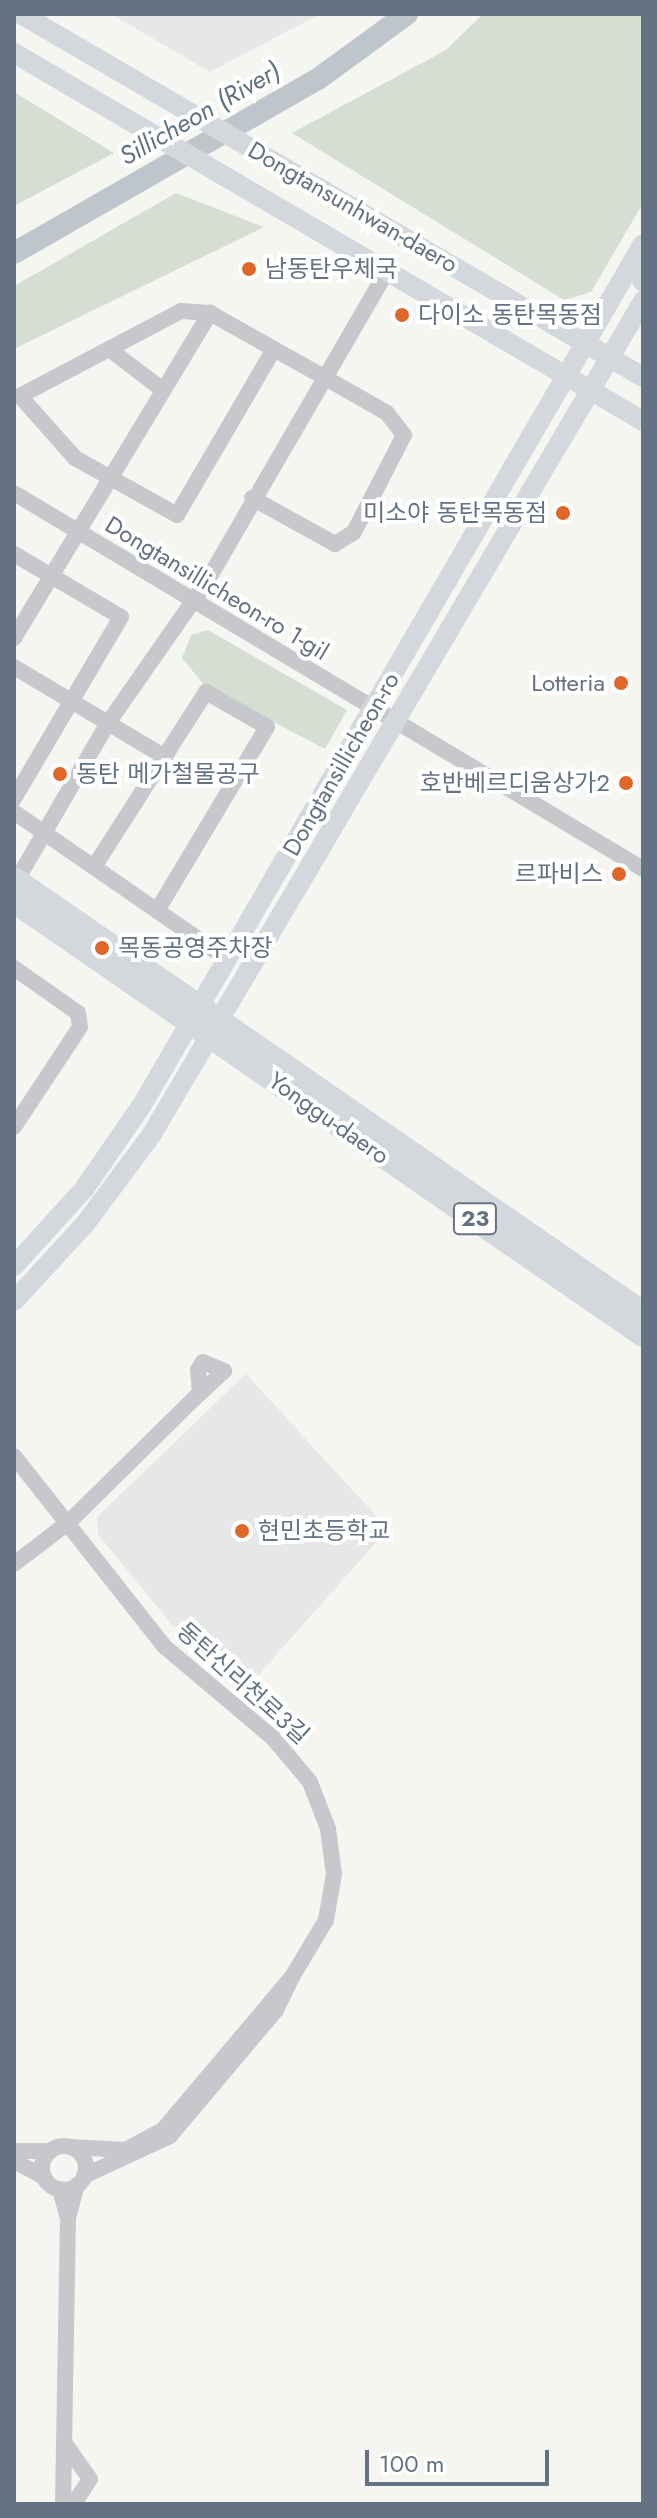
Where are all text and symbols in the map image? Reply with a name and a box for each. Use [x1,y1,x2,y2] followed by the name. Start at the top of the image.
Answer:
[114,55,286,173] water label: Sillicheon (River)
[243,135,463,279] street label: Dongtansunhwan-daero
[265,255,397,283] place label: 남동탄우체국
[240,260,258,278] marker: 남동탄우체국
[418,301,602,329] place label: 다이소 동탄목동점
[393,306,411,324] marker: 다이소 동탄목동점
[363,499,547,527] place label: 미소야 동탄목동점
[554,504,572,522] marker: 미소야 동탄목동점
[100,510,334,666] street label: Dongtansillicheon-ro 1-gil
[277,667,405,861] street label: Dongtansillicheon-ro
[531,669,605,697] place label: Lotteria
[612,674,630,692] marker: Lotteria
[76,760,260,788] place label: 동탄 메가철물공구
[51,765,69,783] marker: 동탄 메가철물공구
[420,769,610,797] place label: 호반베르디움상가2
[617,774,635,792] marker: 호반베르디움상가2
[515,860,603,888] place label: 르파비스
[610,865,628,883] marker: 르파비스
[118,934,273,962] place label: 목동공영주차장
[93,939,111,957] marker: 목동공영주차장
[263,1066,395,1170] street label: Yonggu-daero
[451,1201,499,1237] road number: 23
[258,1517,390,1545] place label: 현민초등학교
[233,1522,251,1540] marker: 현민초등학교
[171,1616,315,1750] street label: 동탄신리천로3길
[369,2434,553,2484] scale bar
[379,2446,445,2481] text: 100 m

